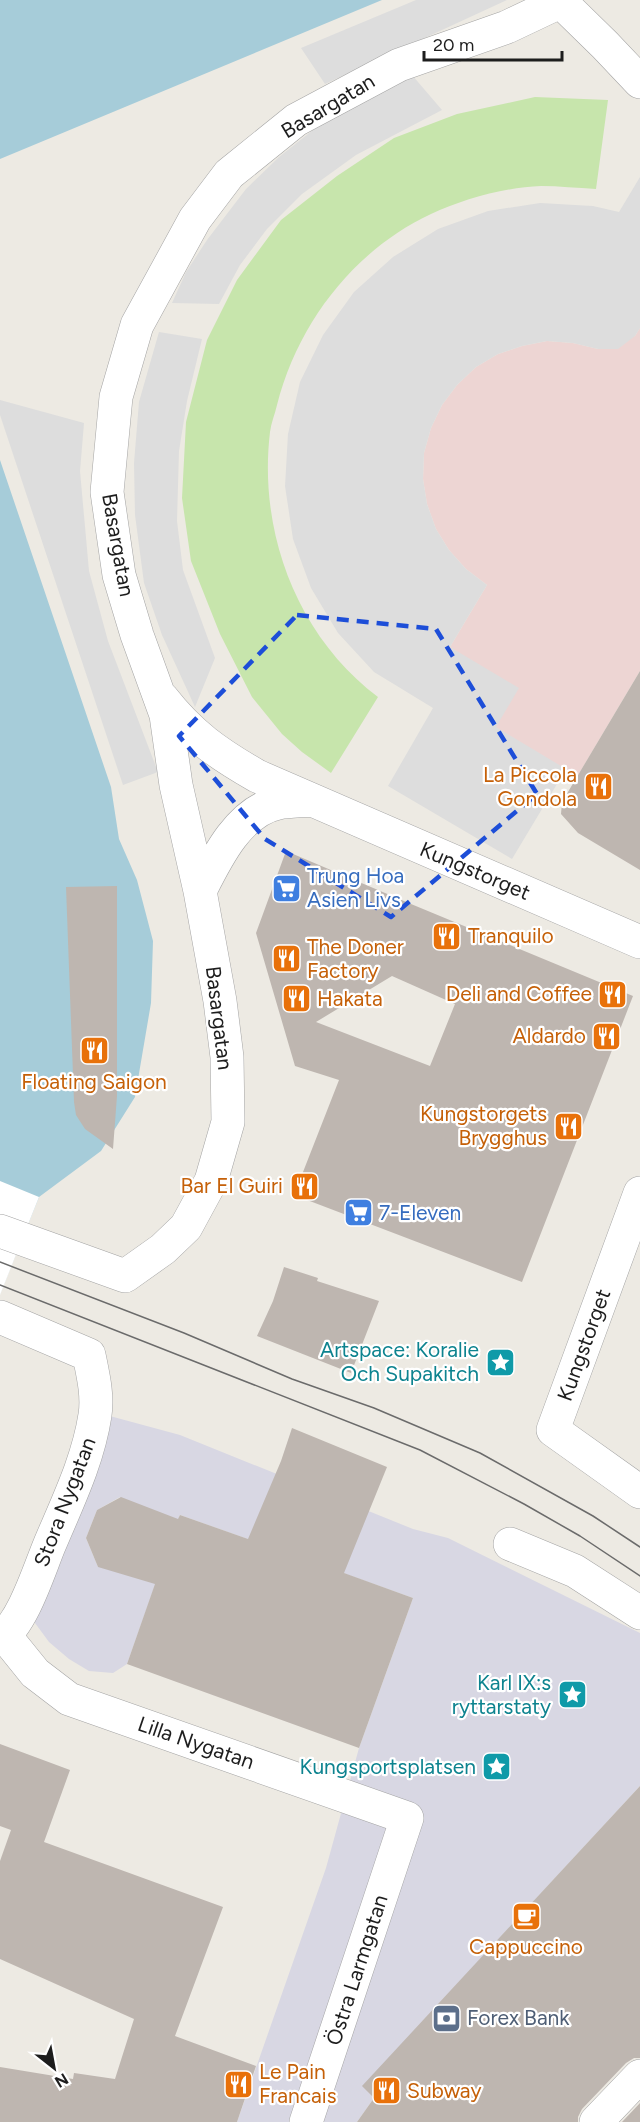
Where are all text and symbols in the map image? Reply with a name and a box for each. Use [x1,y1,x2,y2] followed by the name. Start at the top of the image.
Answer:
[424,24,562,62] scale bar
[433,34,474,56] text: 20 m
[277,68,379,143] street label: Basargatan
[97,491,140,599] street label: Basargatan
[483,762,577,811] place label: La Piccola Gondola
[582,771,614,803] restaurant icon: La Piccola Gondola
[416,836,534,905] street label: Kungstorget
[307,863,404,912] place label: Trung Hoa Asien Livs
[270,872,302,904] supermarket icon: Trung Hoa Asien Livs
[431,920,463,952] restaurant icon: Tranquilo
[468,923,554,948] place label: Tranquilo
[307,934,404,983] place label: The Doner Factory
[270,943,302,975] restaurant icon: The Doner Factory
[201,965,238,1071] street label: Basargatan
[597,978,629,1010] restaurant icon: Deli and Coffee
[446,981,592,1006] place label: Deli and Coffee
[280,983,312,1015] restaurant icon: Hakata
[317,986,383,1011] place label: Hakata
[591,1020,623,1052] restaurant icon: Aldardo
[513,1023,586,1048] place label: Aldardo
[78,1035,110,1067] restaurant icon: Floating Saigon
[21,1069,167,1094] place label: Floating Saigon
[420,1101,547,1150] place label: Kungstorgets Brygghus
[552,1110,584,1142] restaurant icon: Kungstorgets Brygghus
[288,1170,320,1202] restaurant icon: Bar El Guiri
[180,1173,283,1198] place label: Bar El Guiri
[342,1197,374,1229] supermarket icon: 7-Eleven
[379,1200,461,1225] place label: 7-Eleven
[552,1285,615,1404] street label: Kungstorget
[320,1337,479,1386] place label: Artspace: Koralie Och Supakitch
[484,1346,516,1378] place icon: Artspace: Koralie Och Supakitch
[28,1434,101,1570] street label: Stora Nygatan
[452,1670,551,1719] place label: Karl IX:s ryttarstaty
[556,1679,588,1711] place icon: Karl IX:s ryttarstaty
[135,1711,258,1774] street label: Lilla Nygatan
[481,1751,513,1783] place icon: Kungsportsplatsen
[300,1754,476,1779] place label: Kungsportsplatsen
[320,1891,393,2048] street label: Östra Larmgatan
[510,1900,542,1932] cafe icon: Cappuccino
[469,1934,583,1959] place label: Cappuccino
[430,2002,462,2034] bank icon: Forex Bank
[467,2005,570,2030] place label: Forex Bank
[24,2038,84,2098] north arrow
[259,2059,336,2108] place label: Le Pain Francais
[222,2068,254,2100] restaurant icon: Le Pain Francais
[51,2069,72,2092] text: N
[370,2075,402,2107] restaurant icon: Subway
[407,2078,481,2103] place label: Subway

